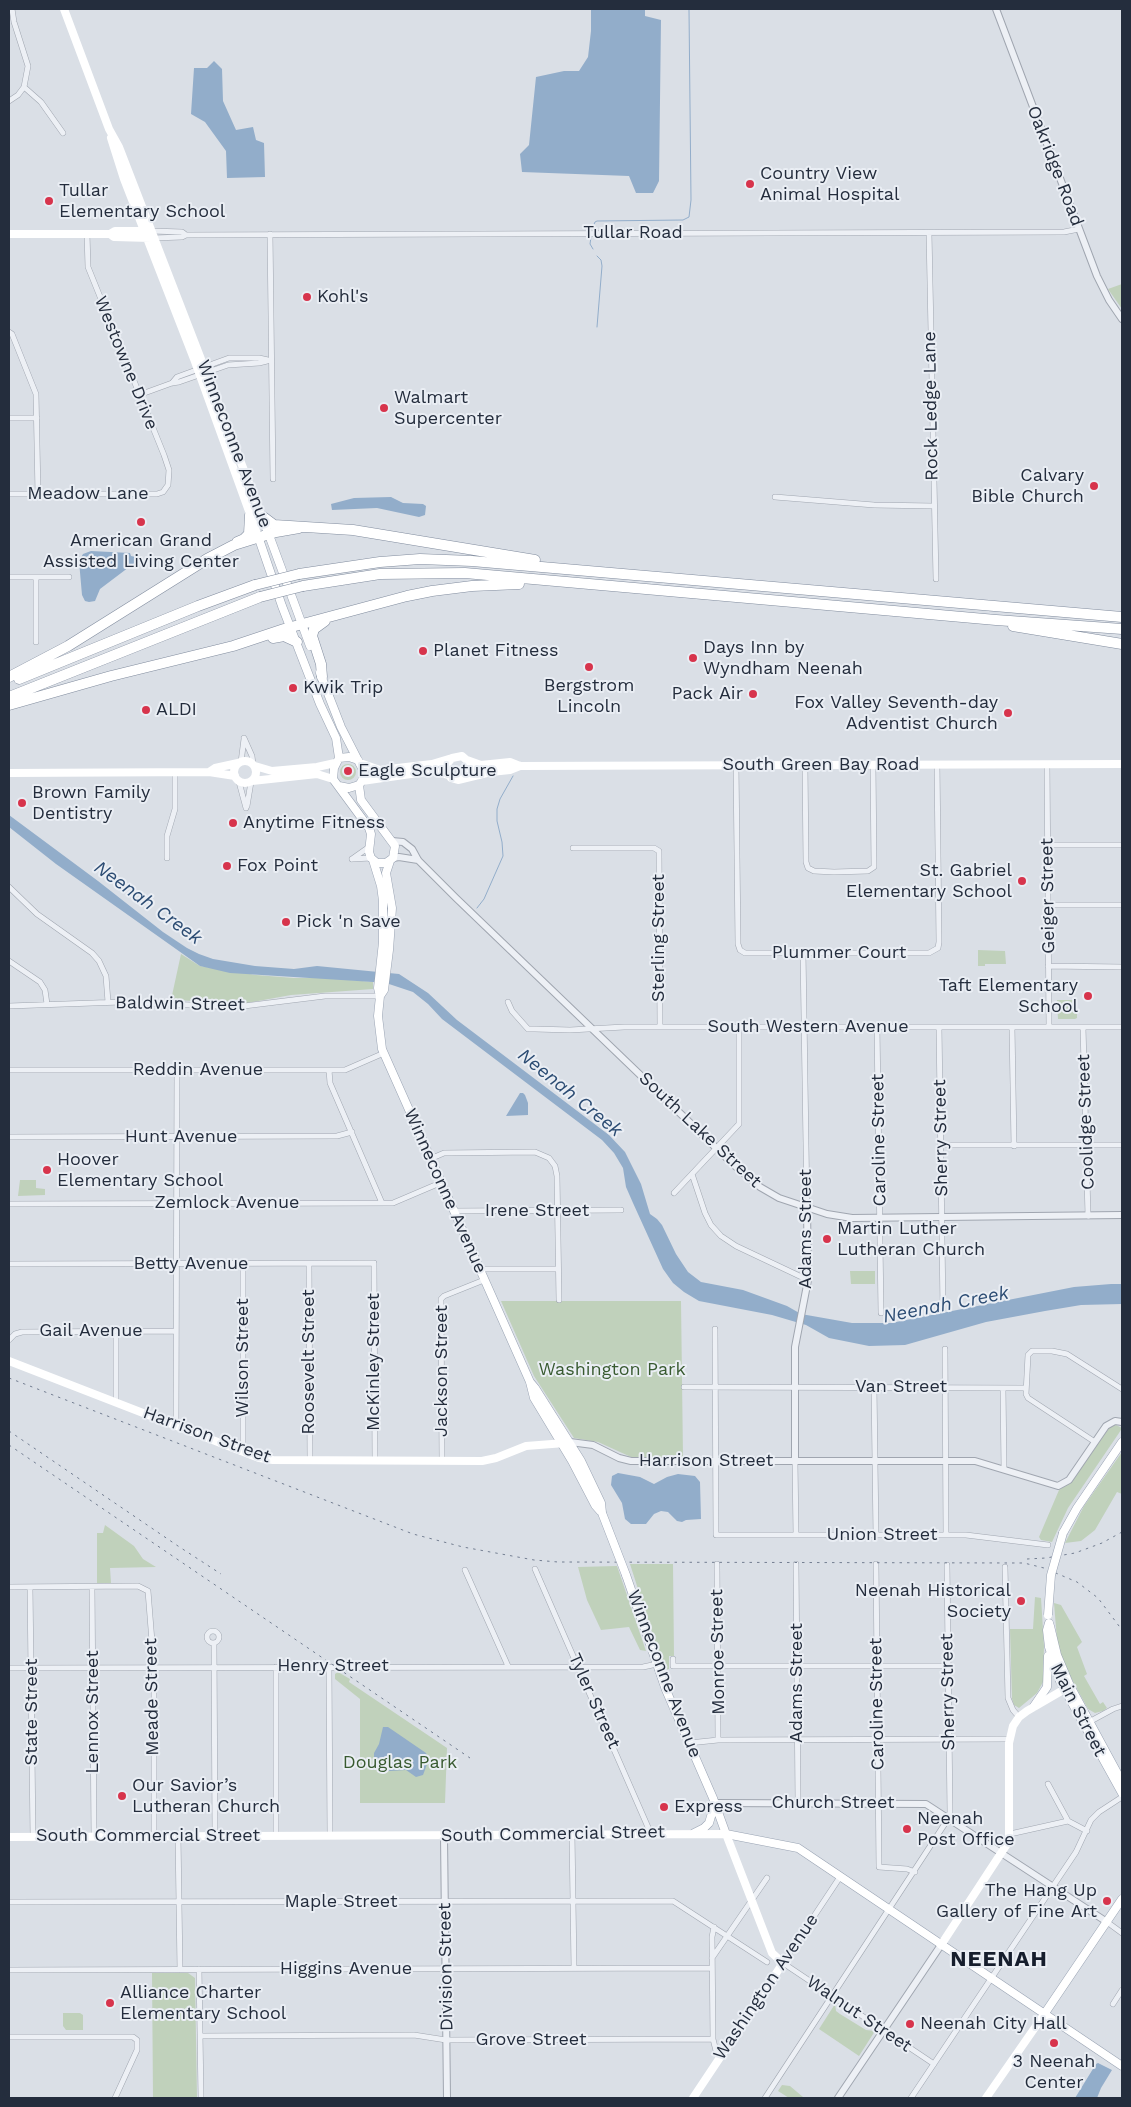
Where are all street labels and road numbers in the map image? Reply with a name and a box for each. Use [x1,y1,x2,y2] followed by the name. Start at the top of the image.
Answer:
[1022,103,1088,229] street label: Oakridge Road
[583,222,683,244] street label: Tullar Road
[89,293,163,433] street label: Westowne Drive
[919,331,943,481] street label: Rock Ledge Lane
[192,357,276,531] street label: Winneconne Avenue
[27,483,149,505] street label: Meadow Lane
[722,754,920,776] street label: South Green Bay Road
[1036,838,1060,954] street label: Geiger Street
[648,874,670,1002] street label: Sterling Street
[772,942,906,964] street label: Plummer Court
[115,992,245,1016] street label: Baldwin Street
[707,1016,909,1038] street label: South Western Avenue
[1073,1054,1099,1190] street label: Coolidge Street
[133,1059,263,1081] street label: Reddin Avenue
[634,1068,766,1192] street label: South Lake Street
[867,1074,891,1206] street label: Caroline Street
[929,1079,953,1197] street label: Sherry Street
[399,1105,491,1277] street label: Winneconne Avenue
[125,1126,237,1148] street label: Hunt Avenue
[795,1169,817,1289] street label: Adams Street
[155,1192,299,1214] street label: Zemlock Avenue
[485,1200,589,1222] street label: Irene Street
[134,1253,248,1275] street label: Betty Avenue
[298,1289,320,1435] street label: Roosevelt Street
[363,1293,385,1431] street label: McKinley Street
[232,1298,254,1418] street label: Wilson Street
[431,1305,453,1437] street label: Jackson Street
[39,1320,143,1342] street label: Gail Avenue
[855,1376,947,1398] street label: Van Street
[140,1402,274,1468] street label: Harrison Street
[639,1450,773,1472] street label: Harrison Street
[827,1524,937,1546] street label: Union Street
[622,1587,706,1761] street label: Winneconne Avenue
[706,1589,730,1715] street label: Monroe Street
[786,1623,808,1743] street label: Adams Street
[936,1633,960,1751] street label: Sherry Street
[140,1638,164,1756] street label: Meade Street
[865,1638,889,1770] street label: Caroline Street
[82,1650,104,1774] street label: Lennox Street
[563,1650,625,1752] street label: Tyler Street
[277,1655,389,1677] street label: Henry Street
[21,1658,43,1766] street label: State Street
[1045,1660,1111,1760] street label: Main Street
[771,1792,895,1814] street label: Church Street
[441,1821,665,1847] street label: South Commercial Street
[36,1825,260,1847] street label: South Commercial Street
[285,1891,397,1913] street label: Maple Street
[434,1903,458,2031] street label: Division Street
[709,1910,823,2064] street label: Washington Avenue
[280,1958,412,1980] street label: Higgins Avenue
[802,1971,916,2057] street label: Walnut Street
[476,2029,586,2051] street label: Grove Street

